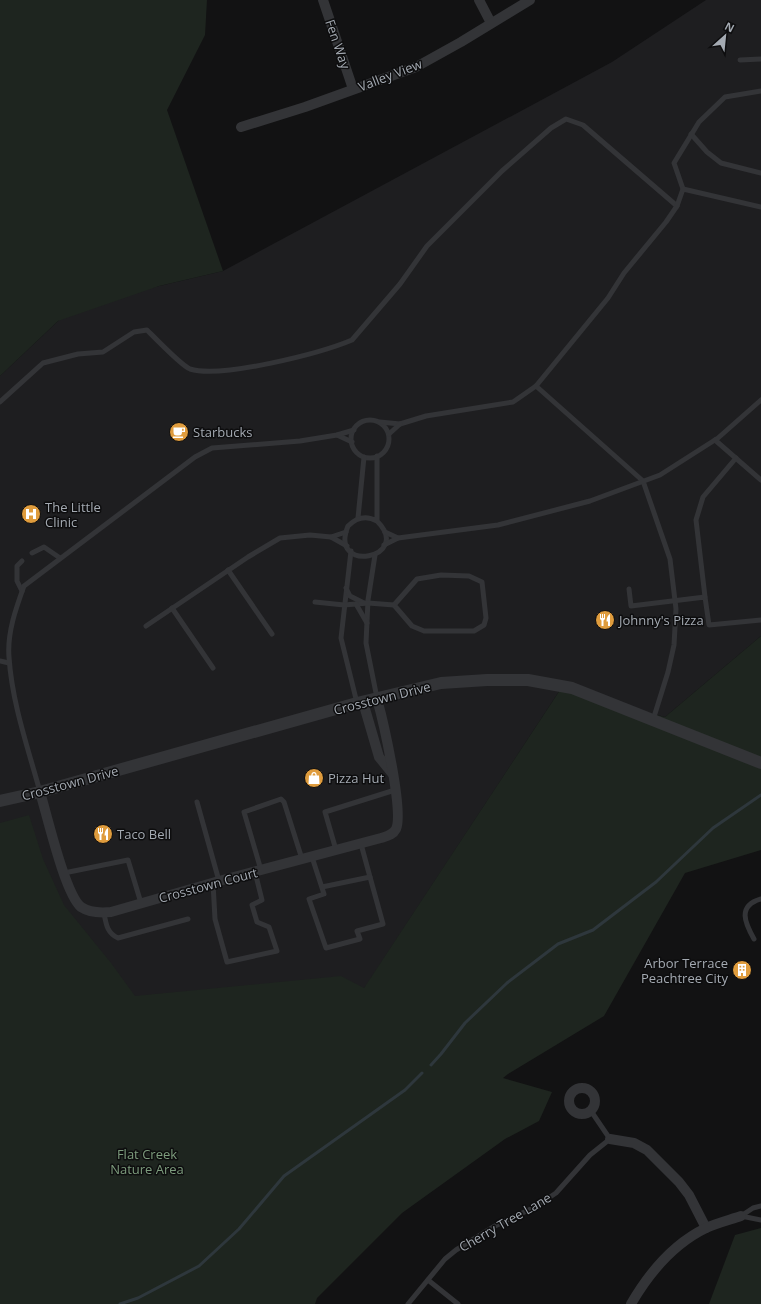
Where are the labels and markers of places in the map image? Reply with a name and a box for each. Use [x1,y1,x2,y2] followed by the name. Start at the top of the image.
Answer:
[168,421,190,443] cafe icon: Starbucks
[193,423,252,441] place label: Starbucks
[45,498,101,531] place label: The Little Clinic
[20,503,42,525] hospital icon: The Little Clinic
[594,609,616,631] restaurant icon: Johnny's Pizza
[617,611,704,629] place label: Johnny's Pizza
[303,767,325,789] shop icon: Pizza Hut
[328,769,384,787] place label: Pizza Hut
[92,823,114,845] restaurant icon: Taco Bell
[117,825,171,843] place label: Taco Bell
[641,954,728,987] place label: Arbor Terrace Peachtree City
[731,959,753,981] building icon: Arbor Terrace Peachtree City

